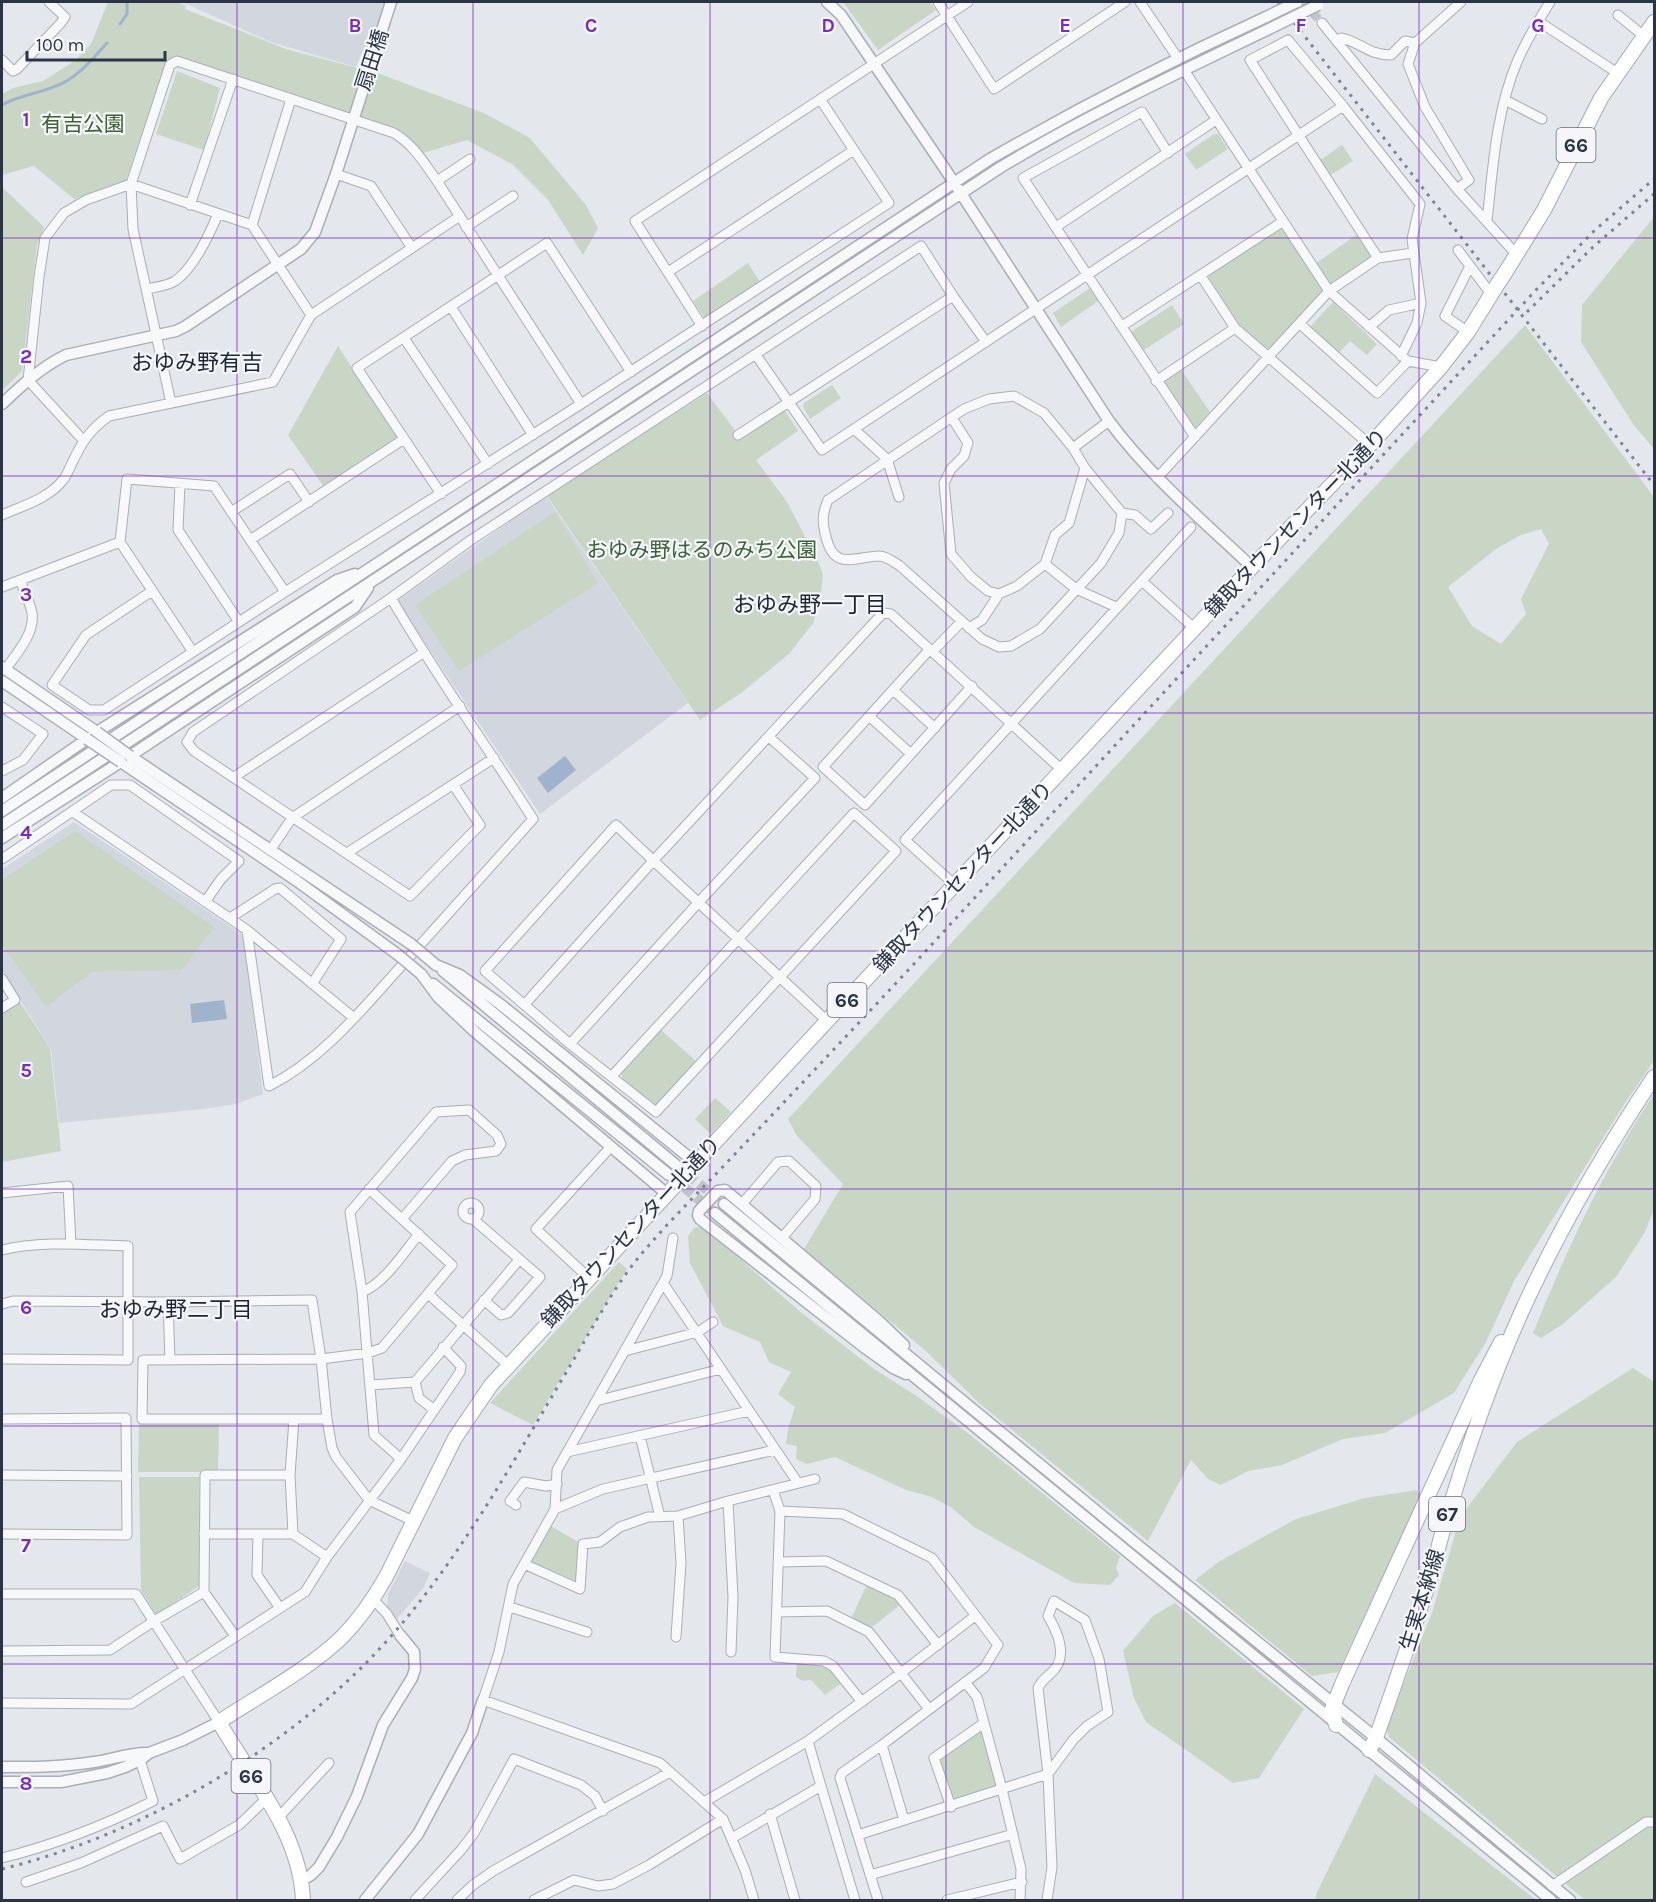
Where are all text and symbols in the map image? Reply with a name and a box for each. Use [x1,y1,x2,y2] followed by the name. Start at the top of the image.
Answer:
[349,14,361,37] text: B
[585,14,597,37] text: C
[821,14,835,37] text: D
[1059,14,1071,37] text: E
[1296,14,1307,37] text: F
[1531,14,1545,37] text: G
[27,24,165,62] scale bar
[351,26,393,94] street label: 扇田橋
[36,34,84,56] text: 100 m
[22,108,30,131] text: 1
[41,112,125,136] park label: 有吉公園
[1556,128,1596,162] road number: 66
[20,345,32,368] text: 2
[131,350,263,376] district label: おゆみ野有吉
[1200,424,1392,622] street label: 鎌取タウンセンター北通り
[587,538,818,562] park label: おゆみ野はるのみち公園
[20,583,32,606] text: 3
[733,592,887,618] district label: おゆみ野一丁目
[868,777,1058,977] street label: 鎌取タウンセンター北通り
[20,821,32,844] text: 4
[828,983,866,1017] road number: 66
[20,1059,32,1082] text: 5
[536,1132,726,1332] street label: 鎌取タウンセンター北通り
[20,1296,32,1319] text: 6
[99,1297,253,1323] district label: おゆみ野二丁目
[1429,1497,1465,1531] road number: 67
[21,1534,31,1557] text: 7
[1395,1546,1449,1654] street label: 生実本納線
[232,1759,270,1793] road number: 66
[20,1772,32,1795] text: 8

